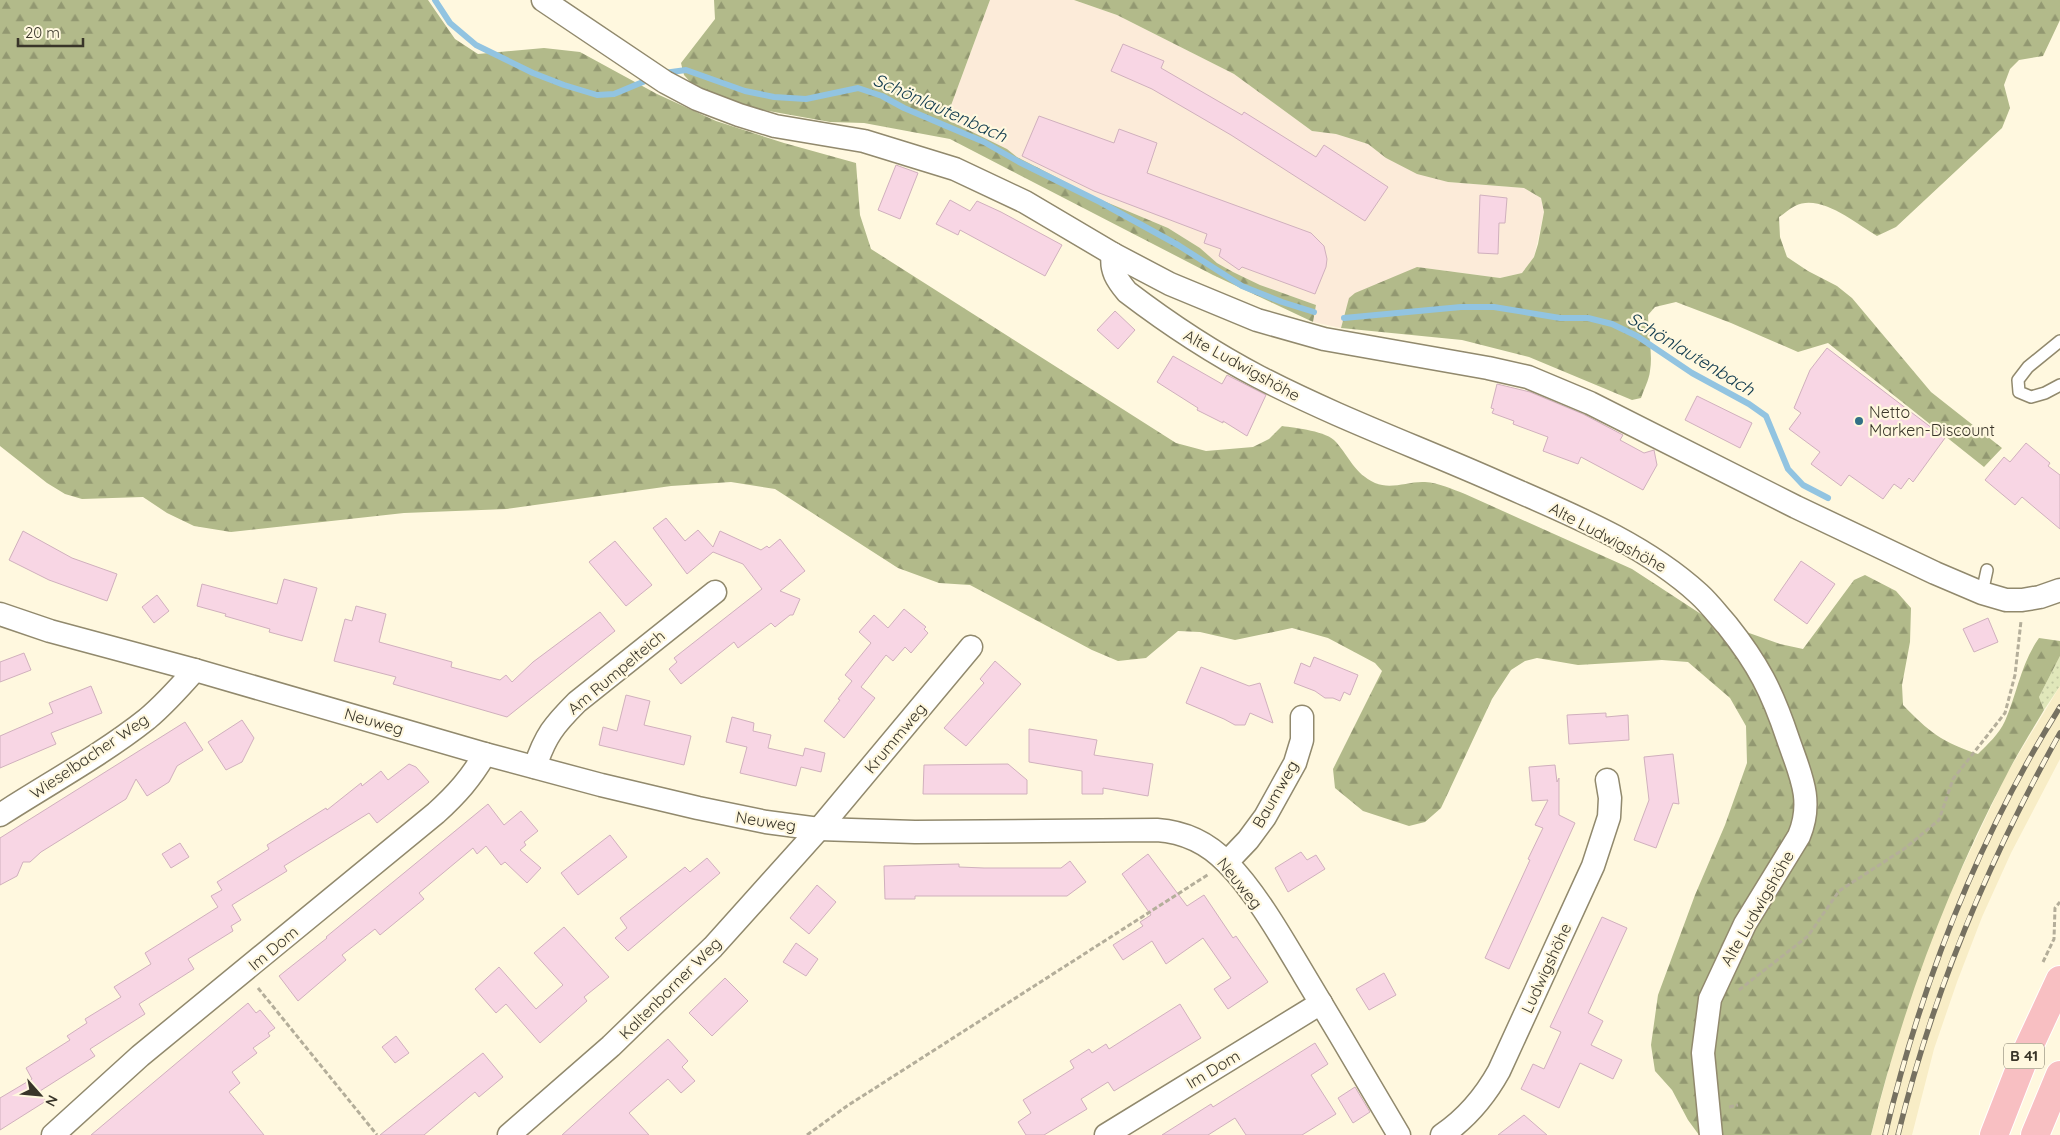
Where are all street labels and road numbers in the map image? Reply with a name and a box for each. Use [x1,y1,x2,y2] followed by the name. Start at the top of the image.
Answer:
[1180,325,1304,405] street label: Alte Ludwigshöhe
[1546,498,1670,576] street label: Alte Ludwigshöhe
[563,625,669,719] street label: Am Rumpelteich
[860,699,930,777] street label: Krummweg
[342,703,406,739] street label: Neuweg
[26,709,152,803] street label: Wieselbacher Weg
[1248,757,1302,831] street label: Baumweg
[734,806,798,836] street label: Neuweg
[1716,847,1798,969] street label: Alte Ludwigshöhe
[1213,853,1267,913] street label: Neuweg
[1516,920,1576,1016] street label: Ludwigshöhe
[244,921,302,975] street label: Im Dom
[615,933,725,1043] street label: Kaltenborner Weg
[2004,1044,2044,1068] road number: B 41
[1183,1045,1243,1093] street label: Im Dom

